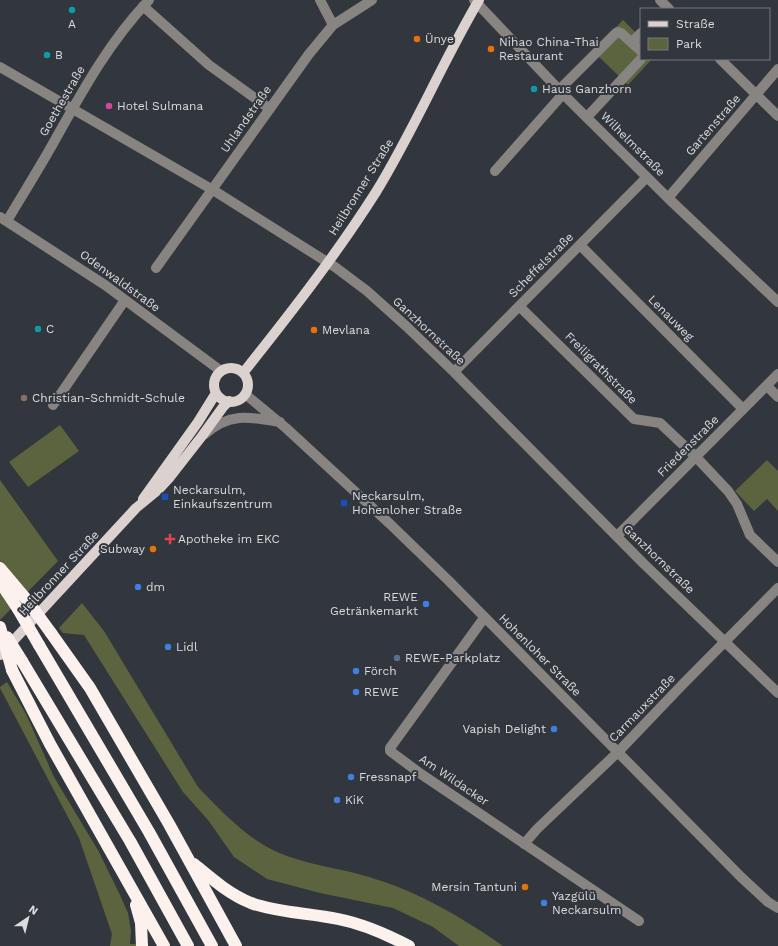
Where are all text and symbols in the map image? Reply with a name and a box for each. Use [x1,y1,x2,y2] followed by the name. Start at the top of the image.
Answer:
[67,5,77,15] marker: A
[640,8,770,60] legend
[68,17,76,31] place label: A
[676,17,715,31] text: Straße
[425,32,454,46] place label: Ünye
[412,34,422,44] marker: Ünye
[499,35,599,63] place label: Nihao China-Thai Restaurant
[676,37,702,51] text: Park
[486,44,496,54] marker: Nihao China-Thai Restaurant
[55,48,63,62] place label: B
[42,50,52,60] marker: B
[36,63,88,139] street label: Goethestraße
[542,82,632,96] place label: Haus Ganzhorn
[218,83,274,155] street label: Uhlandstraße
[529,84,539,94] marker: Haus Ganzhorn
[683,91,743,159] street label: Gartenstraße
[117,99,203,113] place label: Hotel Sulmana
[104,101,114,111] marker: Hotel Sulmana
[598,109,668,179] street label: Wilhelmstraße
[326,136,396,238] street label: Heilbronner Straße
[506,230,576,300] street label: Scheffelstraße
[77,247,163,315] street label: Odenwaldstraße
[645,292,697,344] street label: Lenauweg
[390,294,468,368] street label: Ganzhornstraße
[46,322,54,336] place label: C
[322,323,370,337] place label: Mevlana
[33,324,43,334] marker: C
[309,325,319,335] marker: Mevlana
[562,329,640,407] street label: Freiligrathstraße
[32,391,185,405] place label: Christian-Schmidt-Schule
[19,393,29,403] marker: Christian-Schmidt-Schule
[654,412,722,480] street label: Friedenstraße
[173,483,273,511] place label: Neckarsulm, Einkaufszentrum
[352,489,462,517] place label: Neckarsulm, Hohenloher Straße
[160,492,170,502] marker: Neckarsulm, Einkaufszentrum
[339,498,349,508] marker: Neckarsulm, Hohenloher Straße
[621,522,698,597] street label: Ganzhornstraße
[16,528,102,618] street label: Heilbronner Straße
[178,532,280,546] place label: Apotheke im EKC
[165,534,175,544] marker: Apotheke im EKC
[100,542,146,556] place label: Subway
[148,544,158,554] marker: Subway
[146,580,165,594] place label: dm
[133,582,143,592] marker: dm
[330,590,418,618] place label: REWE Getränkemarkt
[421,599,431,609] marker: REWE Getränkemarkt
[496,611,584,699] street label: Hohenloher Straße
[176,640,198,654] place label: Lidl
[163,642,173,652] marker: Lidl
[405,651,500,665] place label: REWE-Parkplatz
[392,653,402,663] marker: REWE-Parkplatz
[364,664,397,678] place label: Förch
[351,666,361,676] marker: Förch
[606,671,678,745] street label: Carmauxstraße
[364,685,399,699] place label: REWE
[351,687,361,697] marker: REWE
[462,722,546,736] place label: Vapish Delight
[549,724,559,734] marker: Vapish Delight
[417,752,492,809] street label: Am Wildacker
[359,770,417,784] place label: Fressnapf
[346,772,356,782] marker: Fressnapf
[345,793,364,807] place label: KiK
[332,795,342,805] marker: KiK
[431,880,517,894] place label: Mersin Tantuni
[520,882,530,892] marker: Mersin Tantuni
[552,889,621,917] place label: Yazgülü Neckarsulm
[8,898,48,938] north arrow
[539,898,549,908] marker: Yazgülü Neckarsulm
[26,903,41,918] text: N

